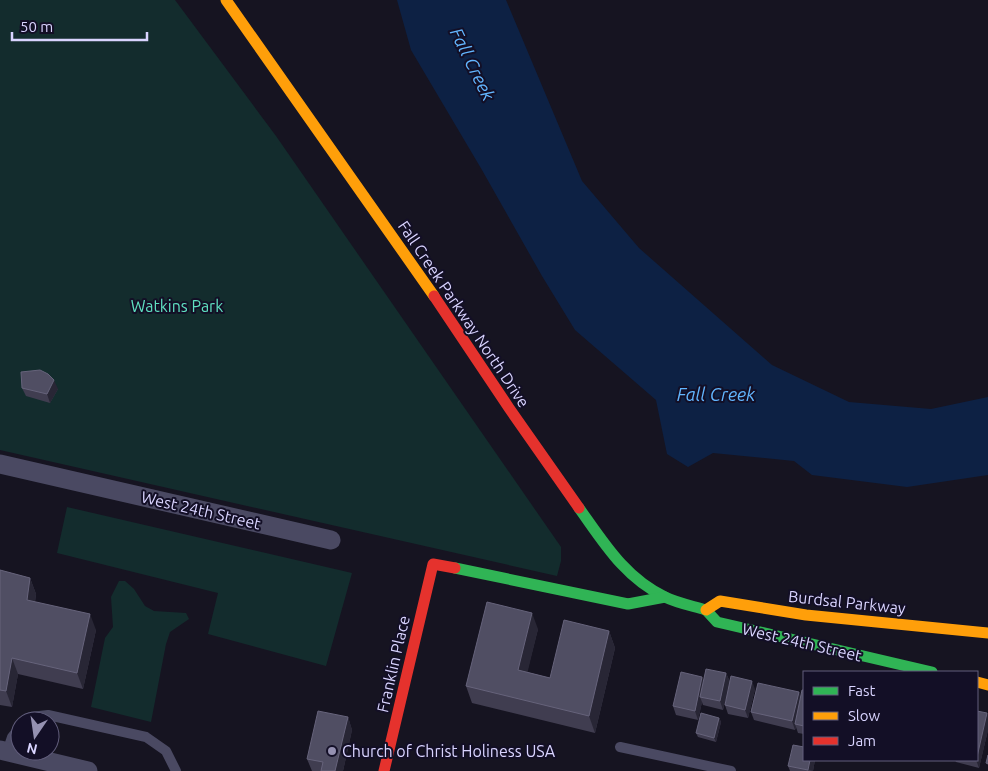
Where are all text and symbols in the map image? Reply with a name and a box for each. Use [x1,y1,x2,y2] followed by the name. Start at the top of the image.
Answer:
[12,10,148,42] scale bar
[20,18,53,35] text: 50 m
[447,24,500,104] water label: Fall Creek
[395,217,533,411] street label: Fall Creek Parkway North Drive
[131,297,223,315] park label: Watkins Park
[677,384,756,404] water label: Fall Creek
[139,487,263,533] street label: West 24th Street
[787,587,907,617] street label: Burdsal Parkway
[373,614,413,714] street label: Franklin Place
[740,619,864,665] street label: West 24th Street
[803,671,978,761] legend
[848,682,876,699] text: Fast
[848,707,881,724] text: Slow
[10,711,60,761] north arrow
[848,732,876,749] text: Jam
[25,740,39,758] text: N
[342,742,556,760] place label: Church of Christ Holiness USA
[326,745,338,757] marker: Church of Christ Holiness USA

